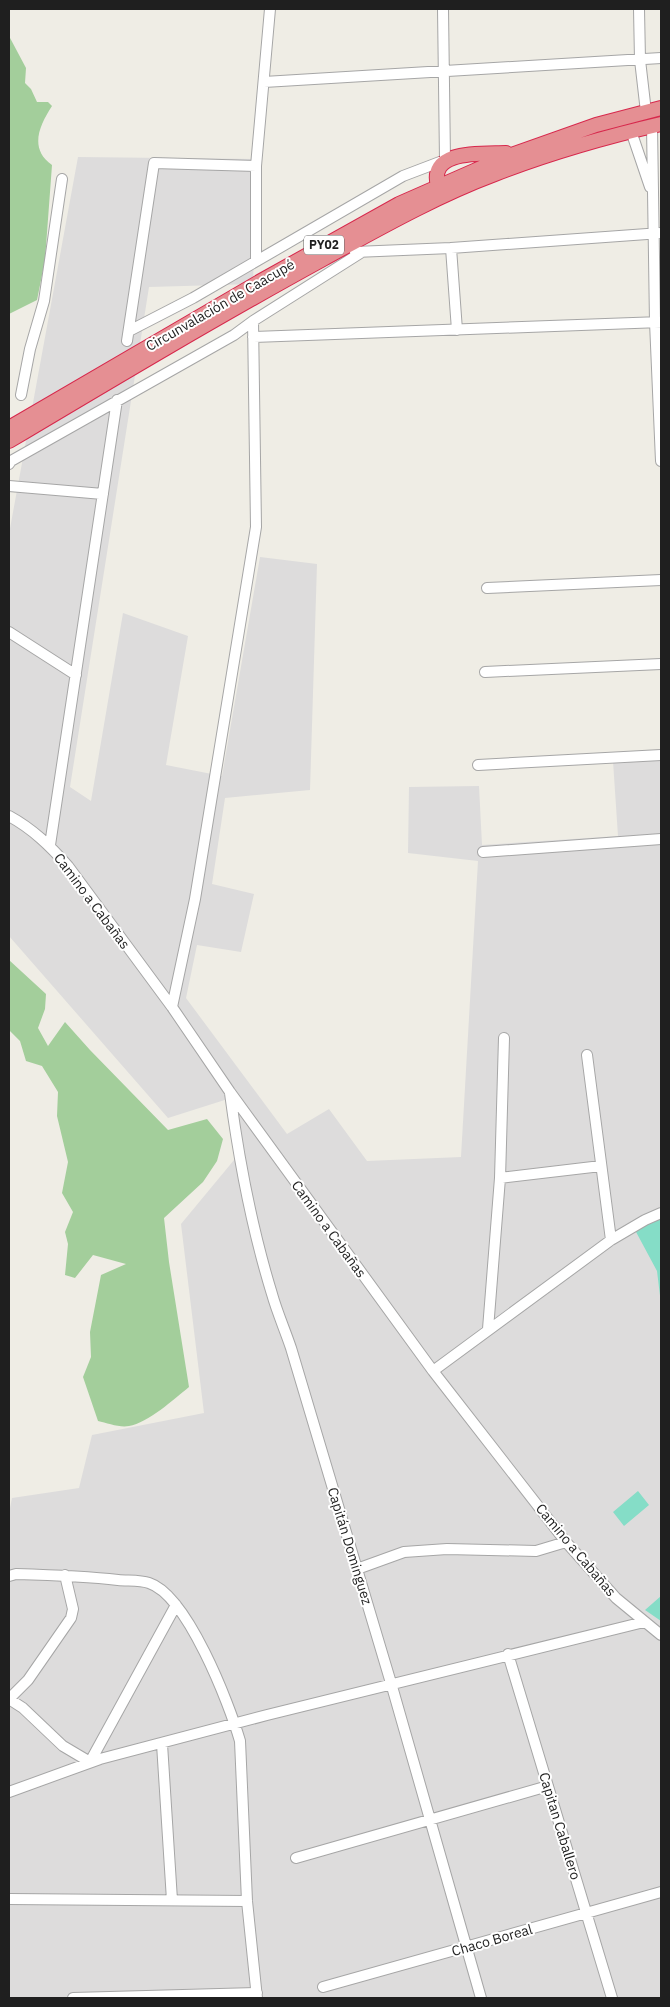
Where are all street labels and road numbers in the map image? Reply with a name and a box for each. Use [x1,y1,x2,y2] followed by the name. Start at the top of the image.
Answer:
[304,236,344,254] road number: PY02
[142,255,298,355] street label: Circunvalación de Caacupé
[50,849,134,953] street label: Camino a Cabañas
[288,1177,370,1281] street label: Camino a Cabañas
[324,1485,377,1607] street label: Capitán Dominguez
[532,1500,620,1600] street label: Camino a Cabañas
[535,1770,585,1882] street label: Capitan Caballero
[450,1920,535,1960] street label: Chaco Boreal

